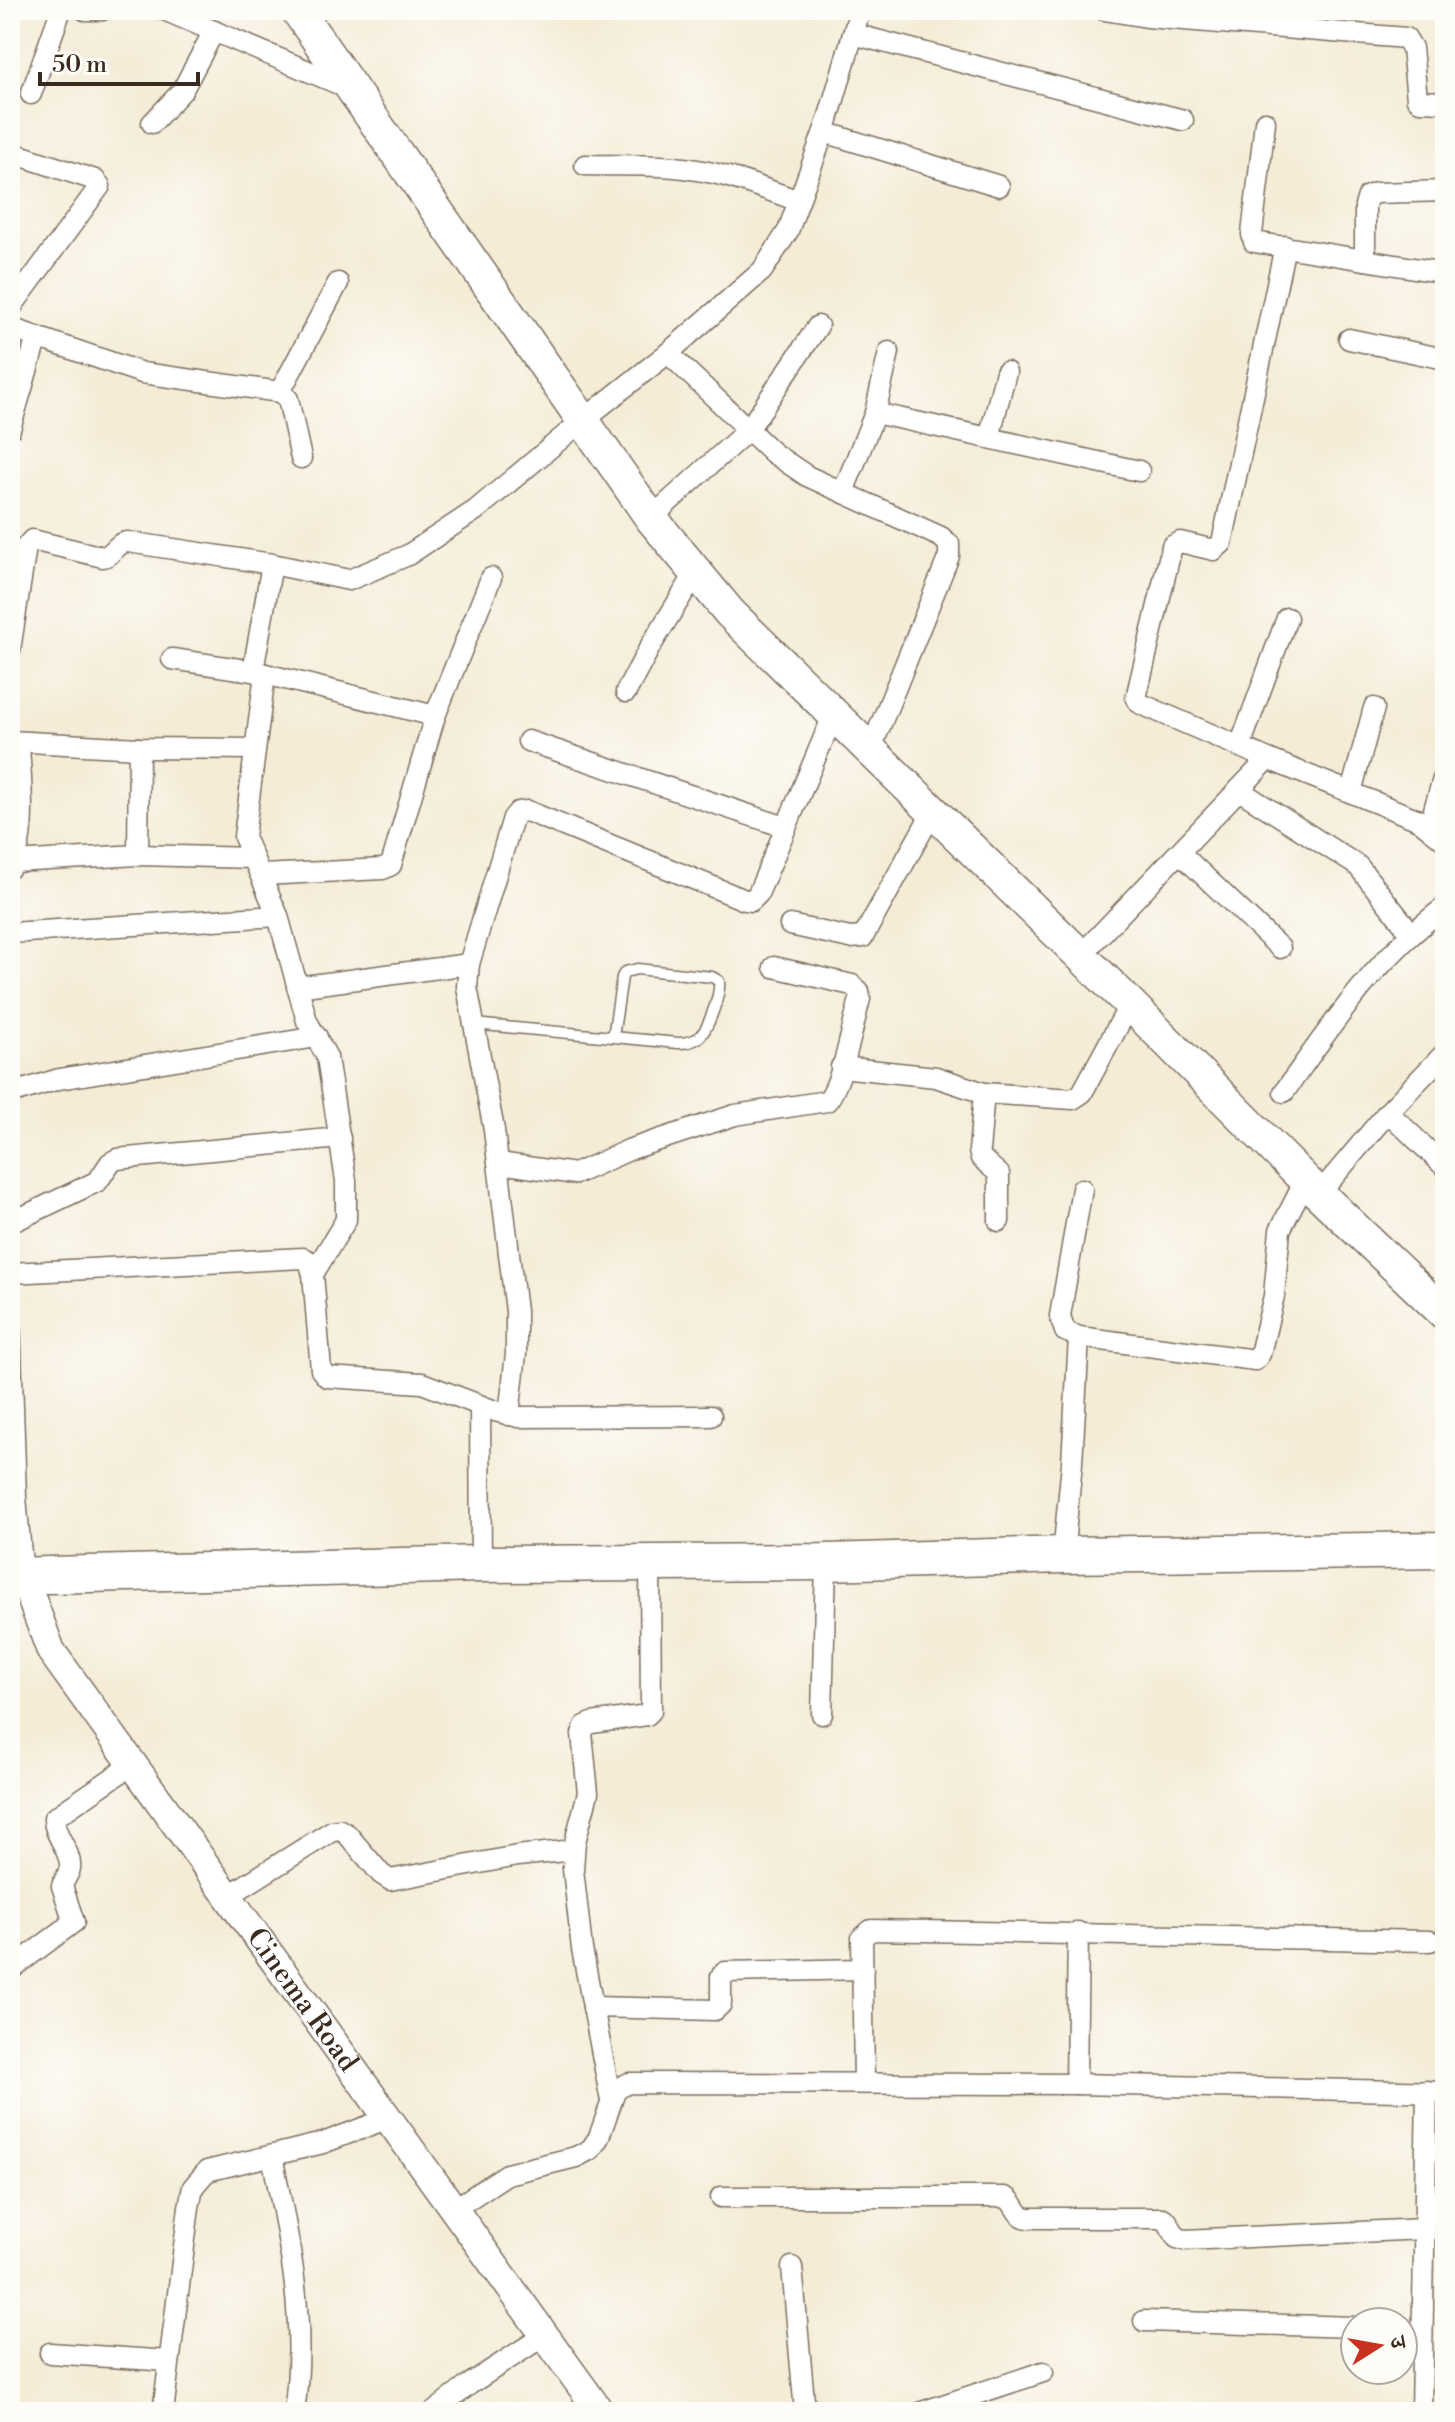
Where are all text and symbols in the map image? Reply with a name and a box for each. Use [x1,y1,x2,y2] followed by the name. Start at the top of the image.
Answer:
[40,36,198,86] scale bar
[52,50,107,80] text: 50 m
[239,1921,366,2078] street label: Cinema Road
[1339,2306,1419,2386] north arrow
[1382,2332,1412,2352] text: उ

